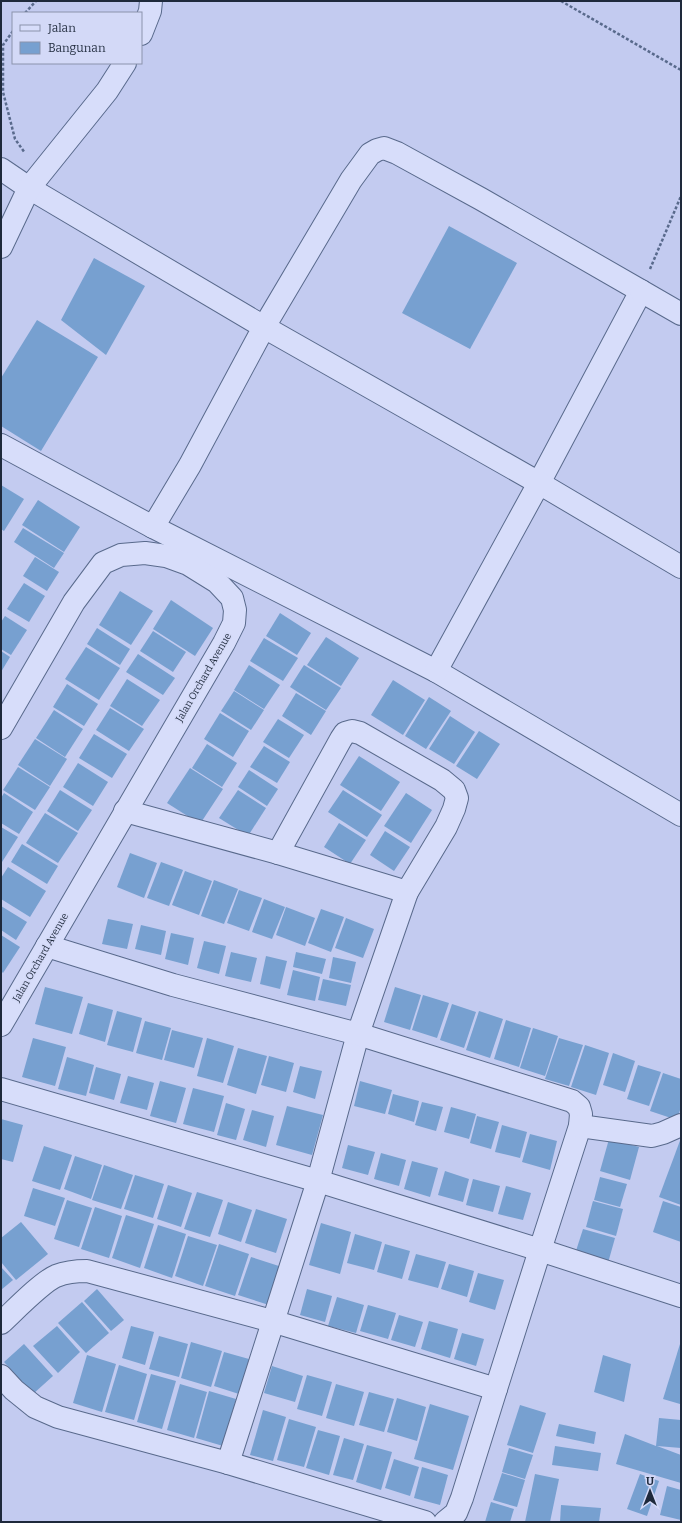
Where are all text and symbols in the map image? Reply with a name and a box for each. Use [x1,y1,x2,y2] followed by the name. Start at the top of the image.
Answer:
[12,12,142,64] legend
[47,21,76,35] text: Jalan
[48,41,106,55] text: Bangunan
[173,631,234,725] street label: Jalan Orchard Avenue
[10,911,71,1005] street label: Jalan Orchard Avenue
[630,1471,670,1511] north arrow
[646,1475,654,1488] text: U

